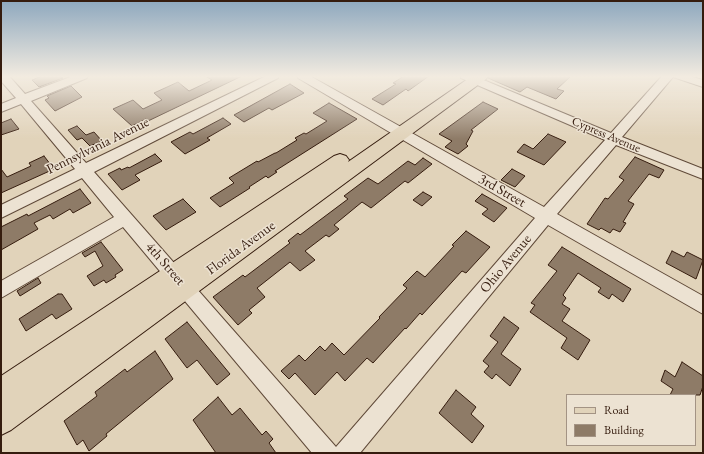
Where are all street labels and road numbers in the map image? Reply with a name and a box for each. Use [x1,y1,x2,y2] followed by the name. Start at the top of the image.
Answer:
[44,114,152,178] street label: Pennsylvania Avenue
[569,114,643,156] street label: Cypress Avenue
[475,171,529,211] street label: 3rd Street
[203,217,279,279] street label: Florida Avenue
[477,231,535,297] street label: Ohio Avenue
[142,239,188,289] street label: 4th Street

